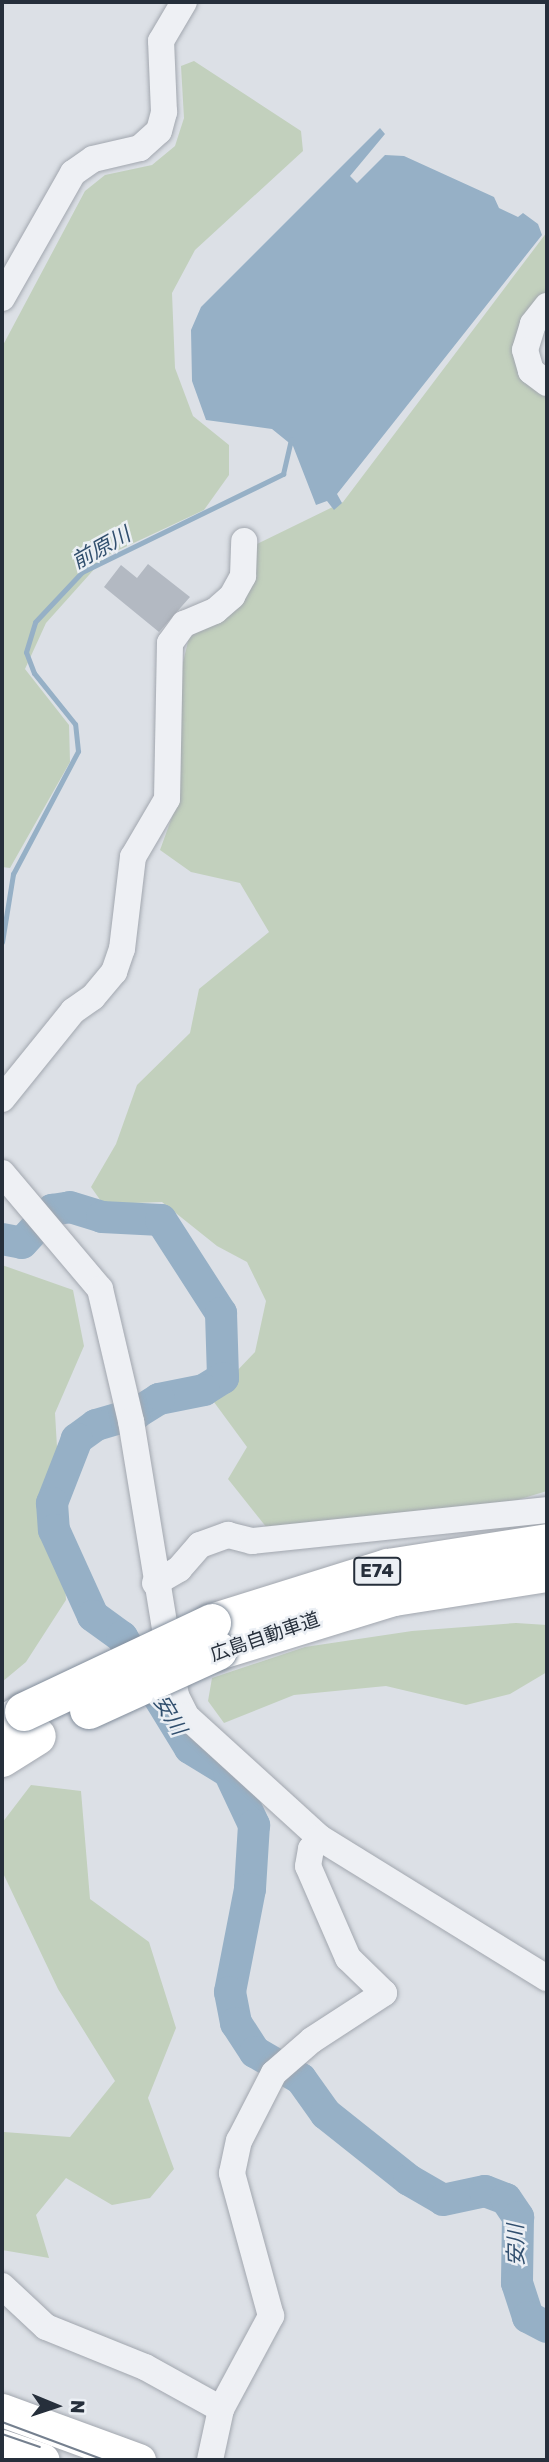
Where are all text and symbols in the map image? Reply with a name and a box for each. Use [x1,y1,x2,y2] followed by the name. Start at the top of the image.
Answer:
[67,522,135,574] water label: 前原川
[352,1556,402,1586] road number: E74
[207,1608,323,1666] street label: 広島自動車道
[148,1691,192,1739] water label: 安川
[503,2224,529,2266] water label: 安川
[21,2371,91,2441] north arrow
[66,2400,89,2414] text: N

